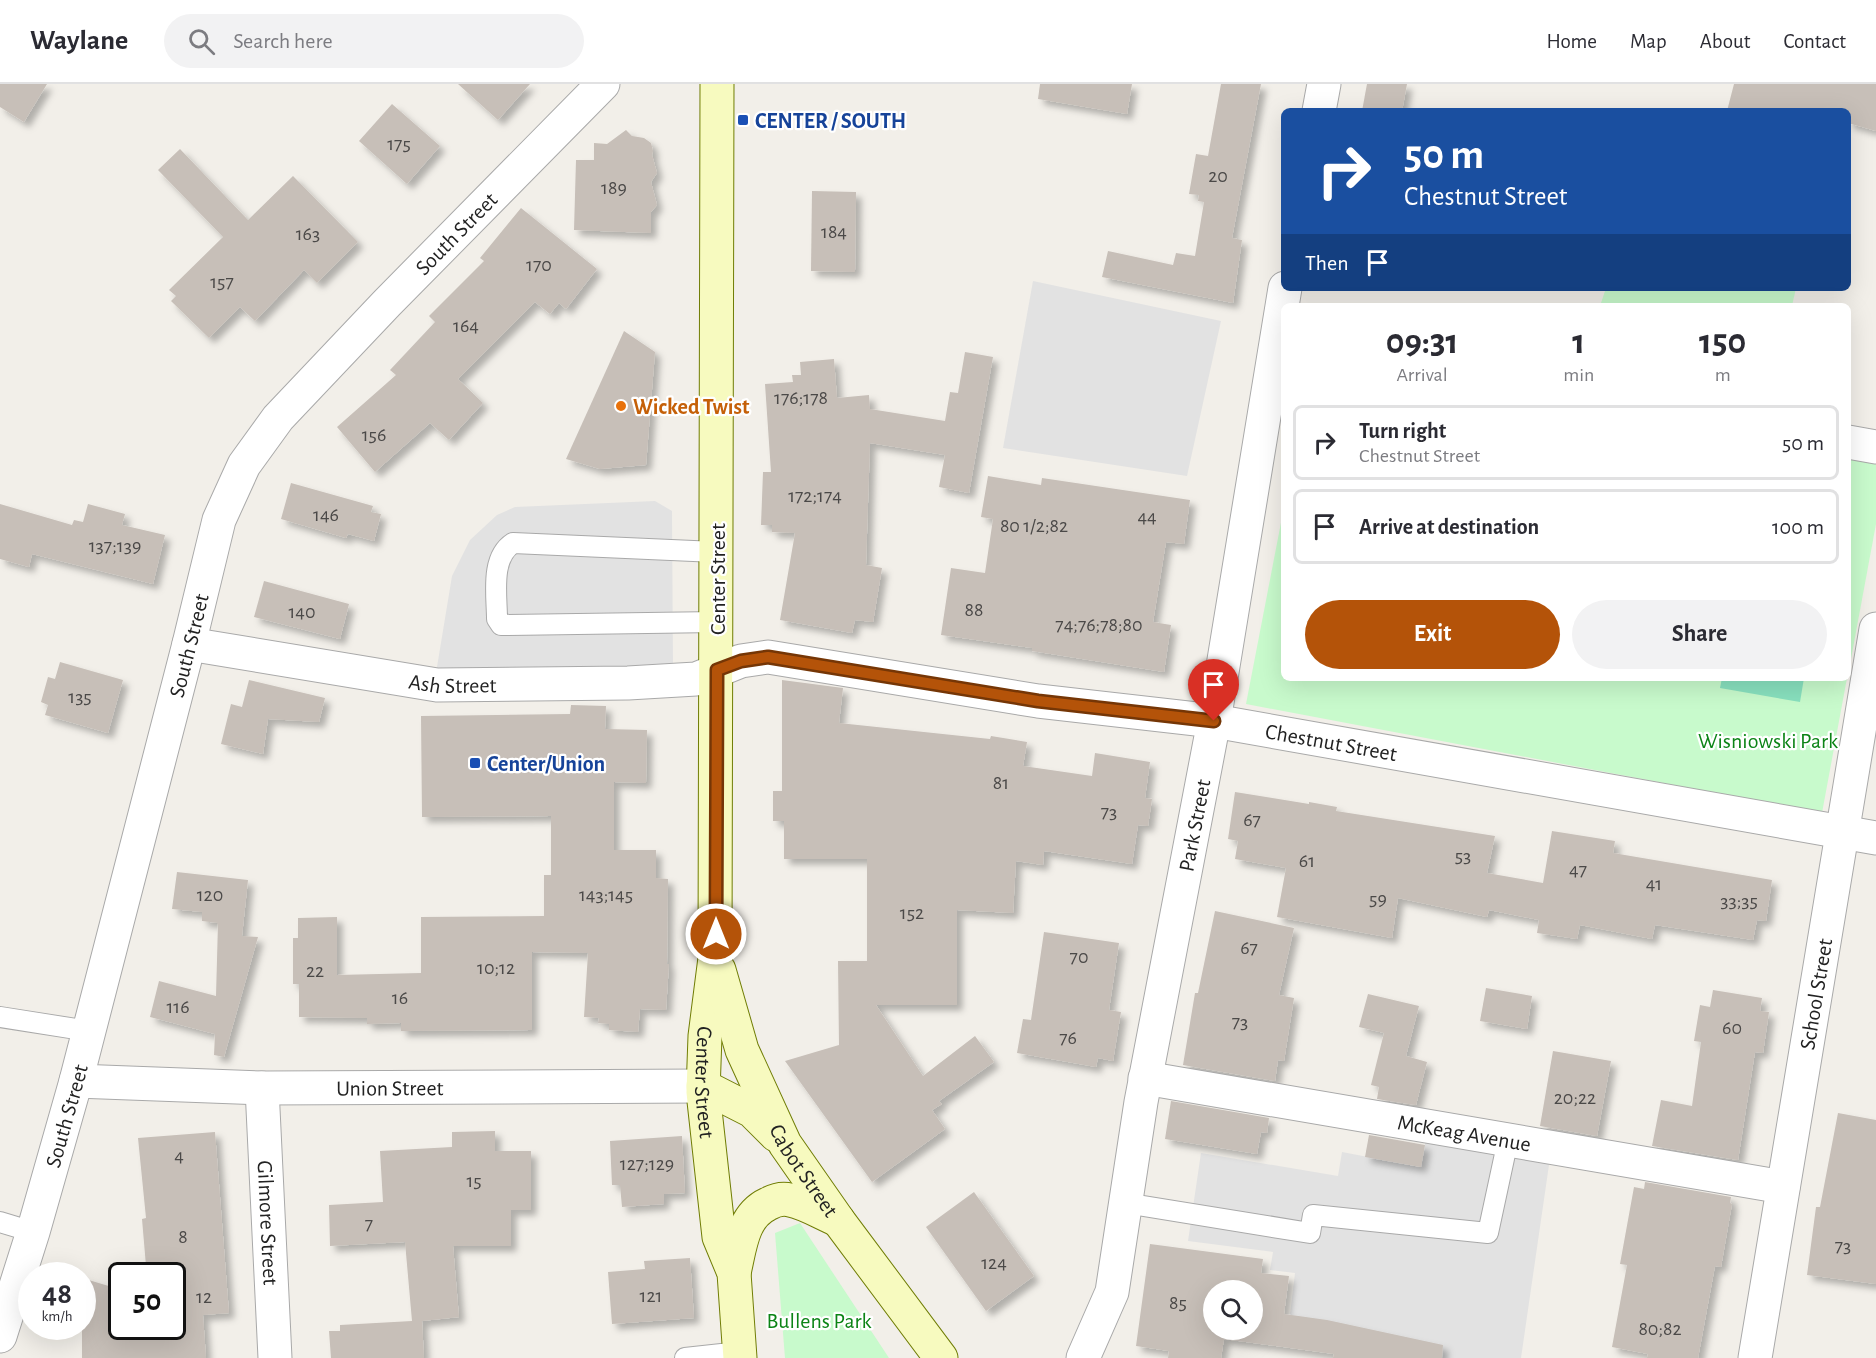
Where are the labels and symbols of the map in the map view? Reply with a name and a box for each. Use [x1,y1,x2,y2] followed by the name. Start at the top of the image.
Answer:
[755,110,906,132] place label: CENTER / SOUTH
[736,113,750,127] marker: CENTER / SOUTH
[387,134,411,154] house number: 175
[1208,166,1228,186] house number: 20
[601,178,627,198] house number: 189
[412,188,502,279] street label: South Street
[821,222,847,242] house number: 184
[296,224,320,244] house number: 163
[526,255,552,275] house number: 170
[210,272,234,292] house number: 157
[453,316,479,336] house number: 164
[774,388,828,408] house number: 176;178
[633,396,750,418] place label: Wicked Twist
[614,399,628,413] marker: Wicked Twist
[362,425,386,445] house number: 156
[788,486,842,506] house number: 172;174
[313,505,339,525] house number: 146
[1137,507,1157,527] house number: 44
[1000,516,1068,536] house number: 80 1/2;82
[707,523,729,635] street label: Center Street
[89,536,141,556] house number: 137;139
[166,592,213,700] street label: South Street
[965,600,983,620] house number: 88
[288,602,316,622] house number: 140
[1055,615,1143,635] house number: 74;76;78;80
[1188,659,1239,721] pin
[407,671,497,697] street label: Ash Street
[68,687,92,707] house number: 135
[1263,720,1399,765] street label: Chestnut Street
[1698,730,1838,752] park label: Wisniowski Park
[487,753,605,775] place label: Center/Union
[468,756,482,770] marker: Center/Union
[993,773,1009,793] house number: 81
[1175,778,1215,874] street label: Park Street
[1101,802,1117,822] house number: 73
[1243,810,1261,830] house number: 67
[1455,846,1471,866] house number: 53
[1299,851,1315,871] house number: 61
[1569,860,1587,880] house number: 47
[1646,874,1662,894] house number: 41
[197,885,223,905] house number: 120
[579,885,633,905] house number: 143;145
[1369,889,1387,909] house number: 59
[1720,891,1758,911] house number: 33;35
[684,902,748,966] position arrow
[900,903,924,923] house number: 152
[1796,937,1836,1051] street label: School Street
[1240,938,1258,958] house number: 67
[1070,947,1088,967] house number: 70
[477,958,515,978] house number: 10;12
[306,961,324,981] house number: 22
[392,988,408,1008] house number: 16
[166,997,190,1017] house number: 116
[1232,1012,1248,1032] house number: 73
[1722,1018,1742,1038] house number: 60
[691,1025,718,1139] street label: Center Street
[1059,1028,1077,1048] house number: 76
[42,1062,92,1170] street label: South Street
[336,1077,444,1100] street label: Union Street
[1554,1088,1596,1108] house number: 20;22
[1396,1111,1533,1156] street label: McKeag Avenue
[765,1121,842,1221] street label: Cabot Street
[174,1146,184,1166] house number: 4
[620,1154,674,1174] house number: 127;129
[254,1160,281,1286] street label: Gilmore Street
[466,1171,482,1191] house number: 15
[365,1214,373,1234] house number: 7
[178,1227,188,1247] house number: 8
[1835,1236,1851,1256] house number: 73
[981,1253,1007,1273] house number: 124
[108,1262,186,1340] speed limit sign: 50
[640,1286,662,1306] house number: 121
[196,1287,212,1307] house number: 12
[1169,1293,1187,1313] house number: 85
[766,1310,872,1332] park label: Bullens Park
[1638,1319,1682,1339] house number: 80;82

